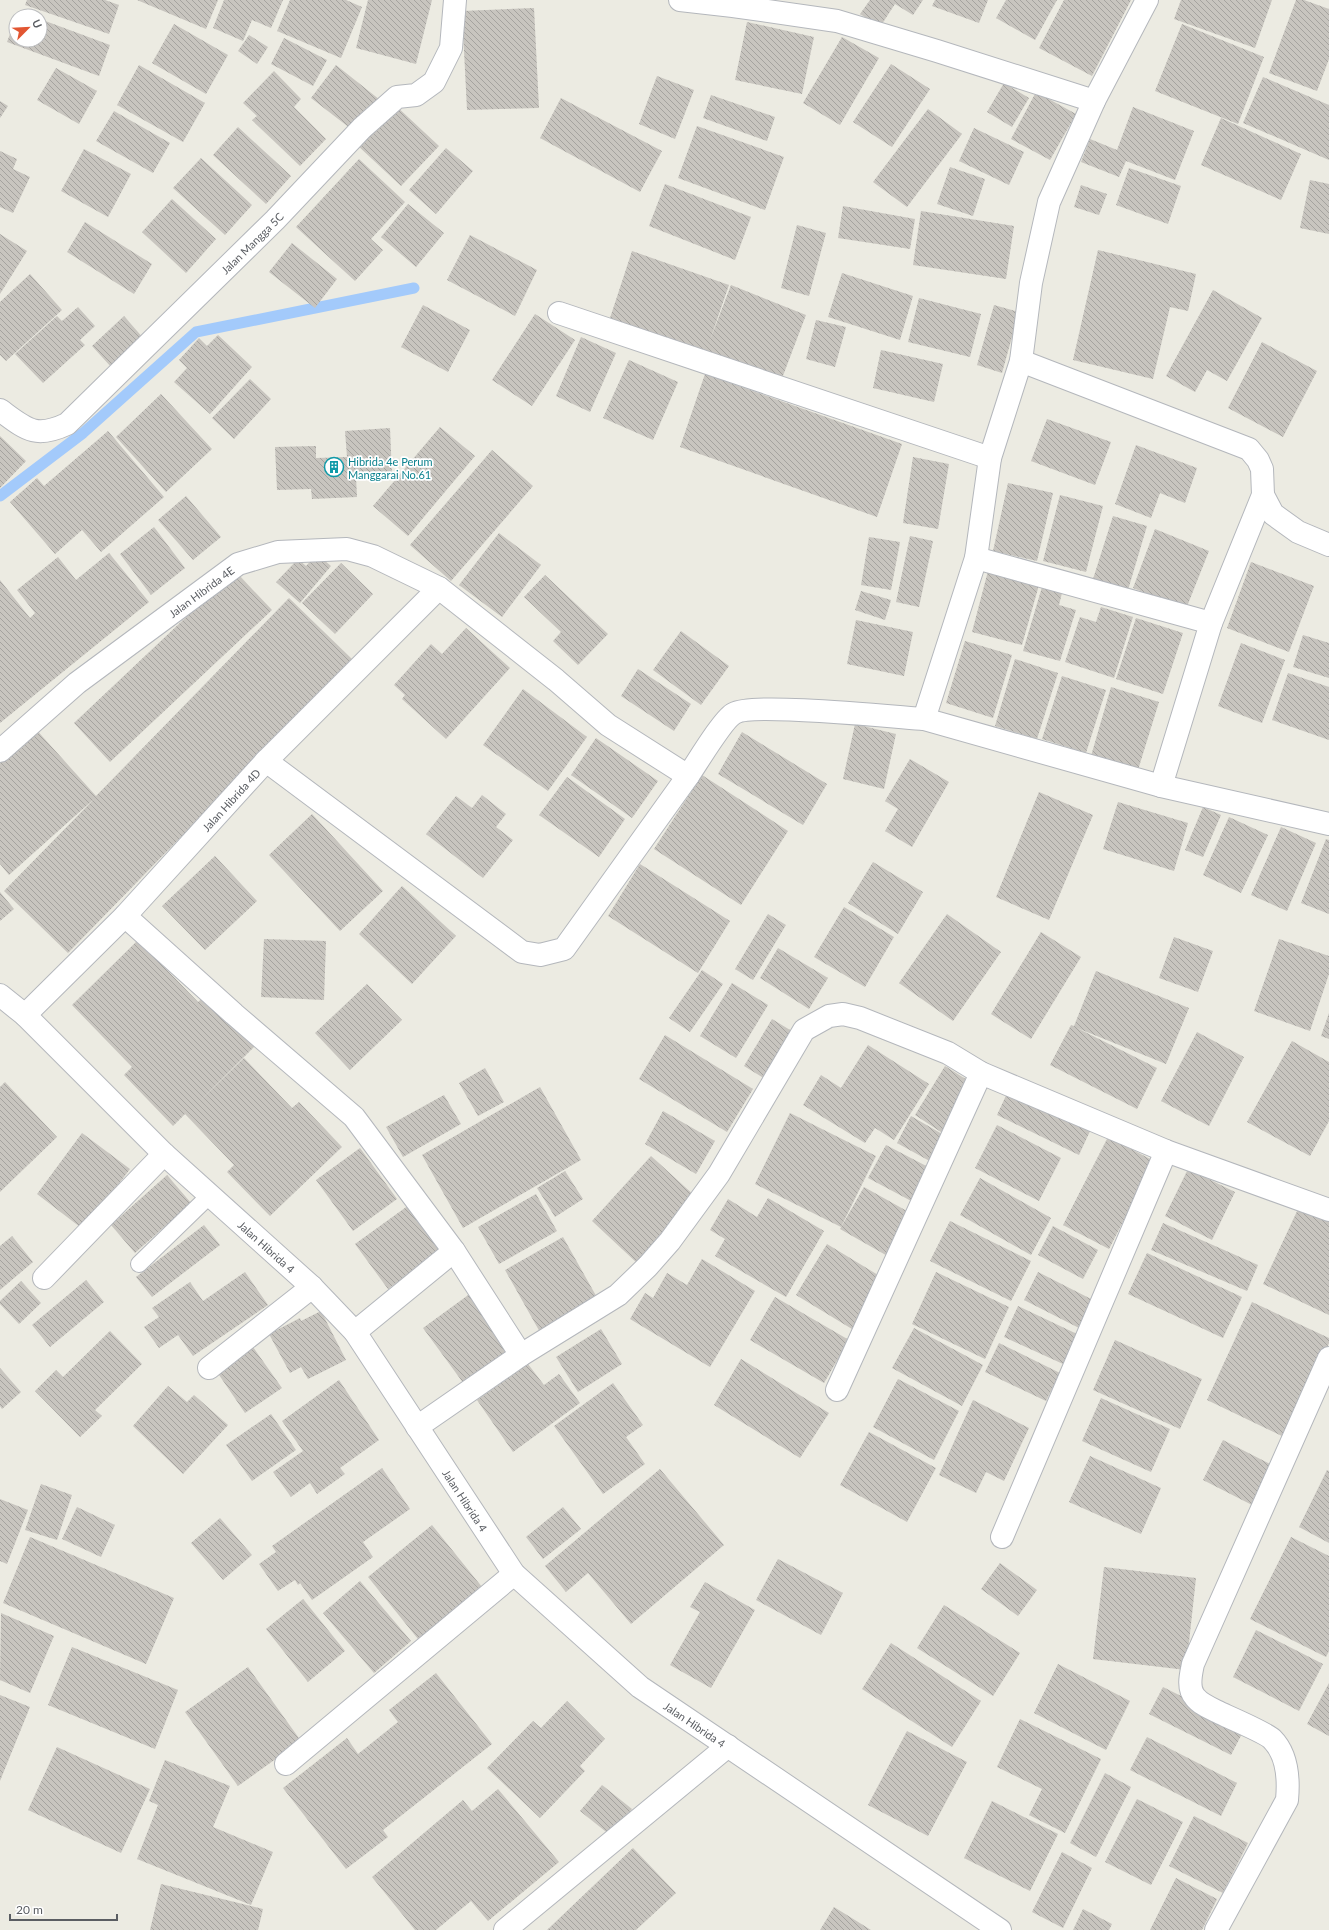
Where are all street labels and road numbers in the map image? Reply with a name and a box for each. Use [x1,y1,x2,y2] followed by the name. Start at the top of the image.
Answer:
[218,209,286,276] street label: Jalan Mangga 5C
[166,563,236,620] street label: Jalan Hibrida 4E
[199,766,263,834] street label: Jalan Hibrida 4D
[236,1218,298,1276] street label: Jalan Hibrida 4
[440,1467,491,1534] street label: Jalan Hibrida 4
[662,1699,729,1750] street label: Jalan Hibrida 4

